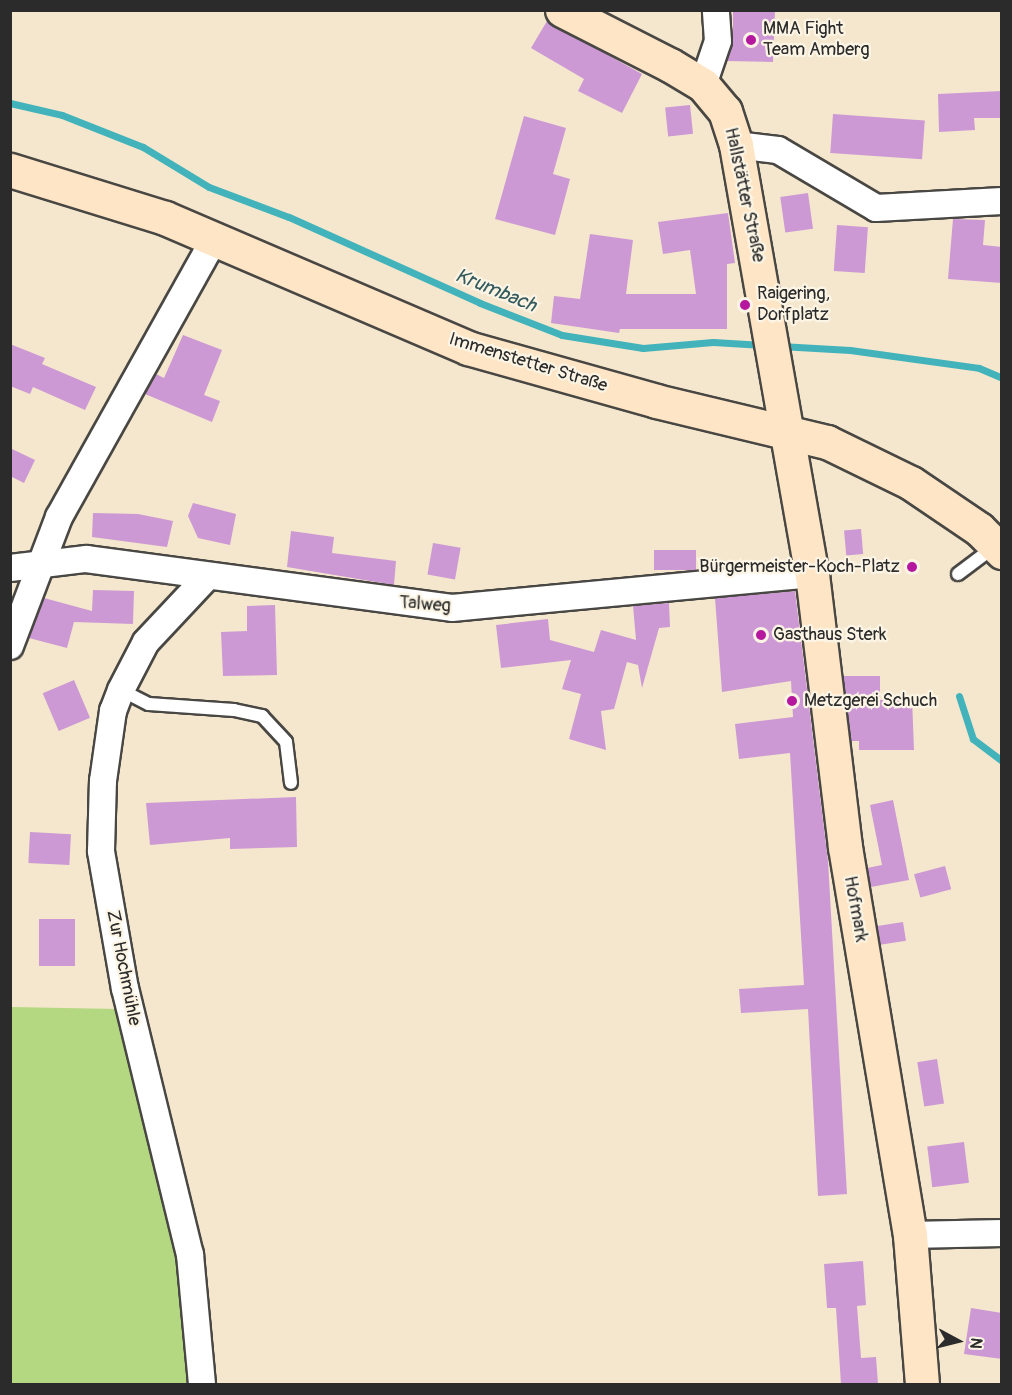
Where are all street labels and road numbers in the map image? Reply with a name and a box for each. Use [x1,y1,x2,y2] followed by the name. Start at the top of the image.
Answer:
[719,126,769,264] street label: Hallstätter Straße
[446,329,610,397] street label: Immenstetter Straße
[398,592,452,618] street label: Talweg
[839,874,871,944] street label: Hofmark
[101,908,145,1028] street label: Zur Hochmühle

